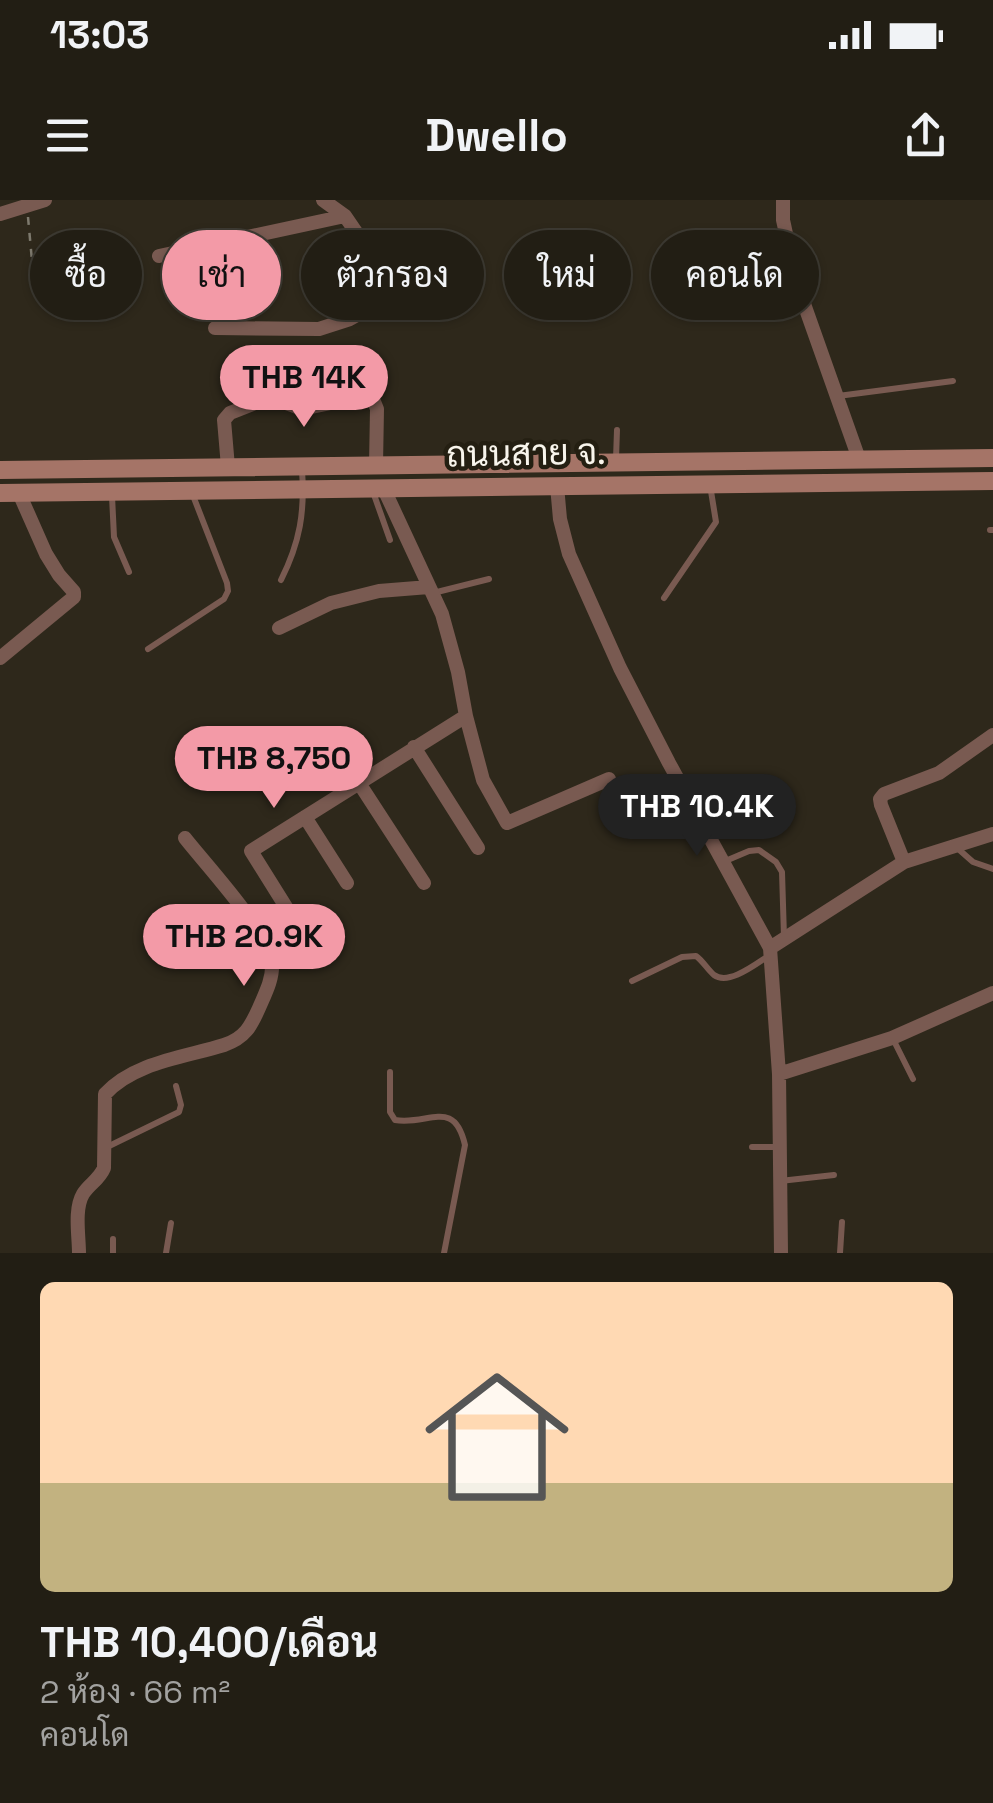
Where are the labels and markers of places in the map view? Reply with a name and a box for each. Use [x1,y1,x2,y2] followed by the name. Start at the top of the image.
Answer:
[212,345,396,430] pin: THB 14K
[160,726,388,811] pin: THB 8,750
[583,774,811,859] pin: THB 10.4K
[130,904,358,989] pin: THB 20.9K

